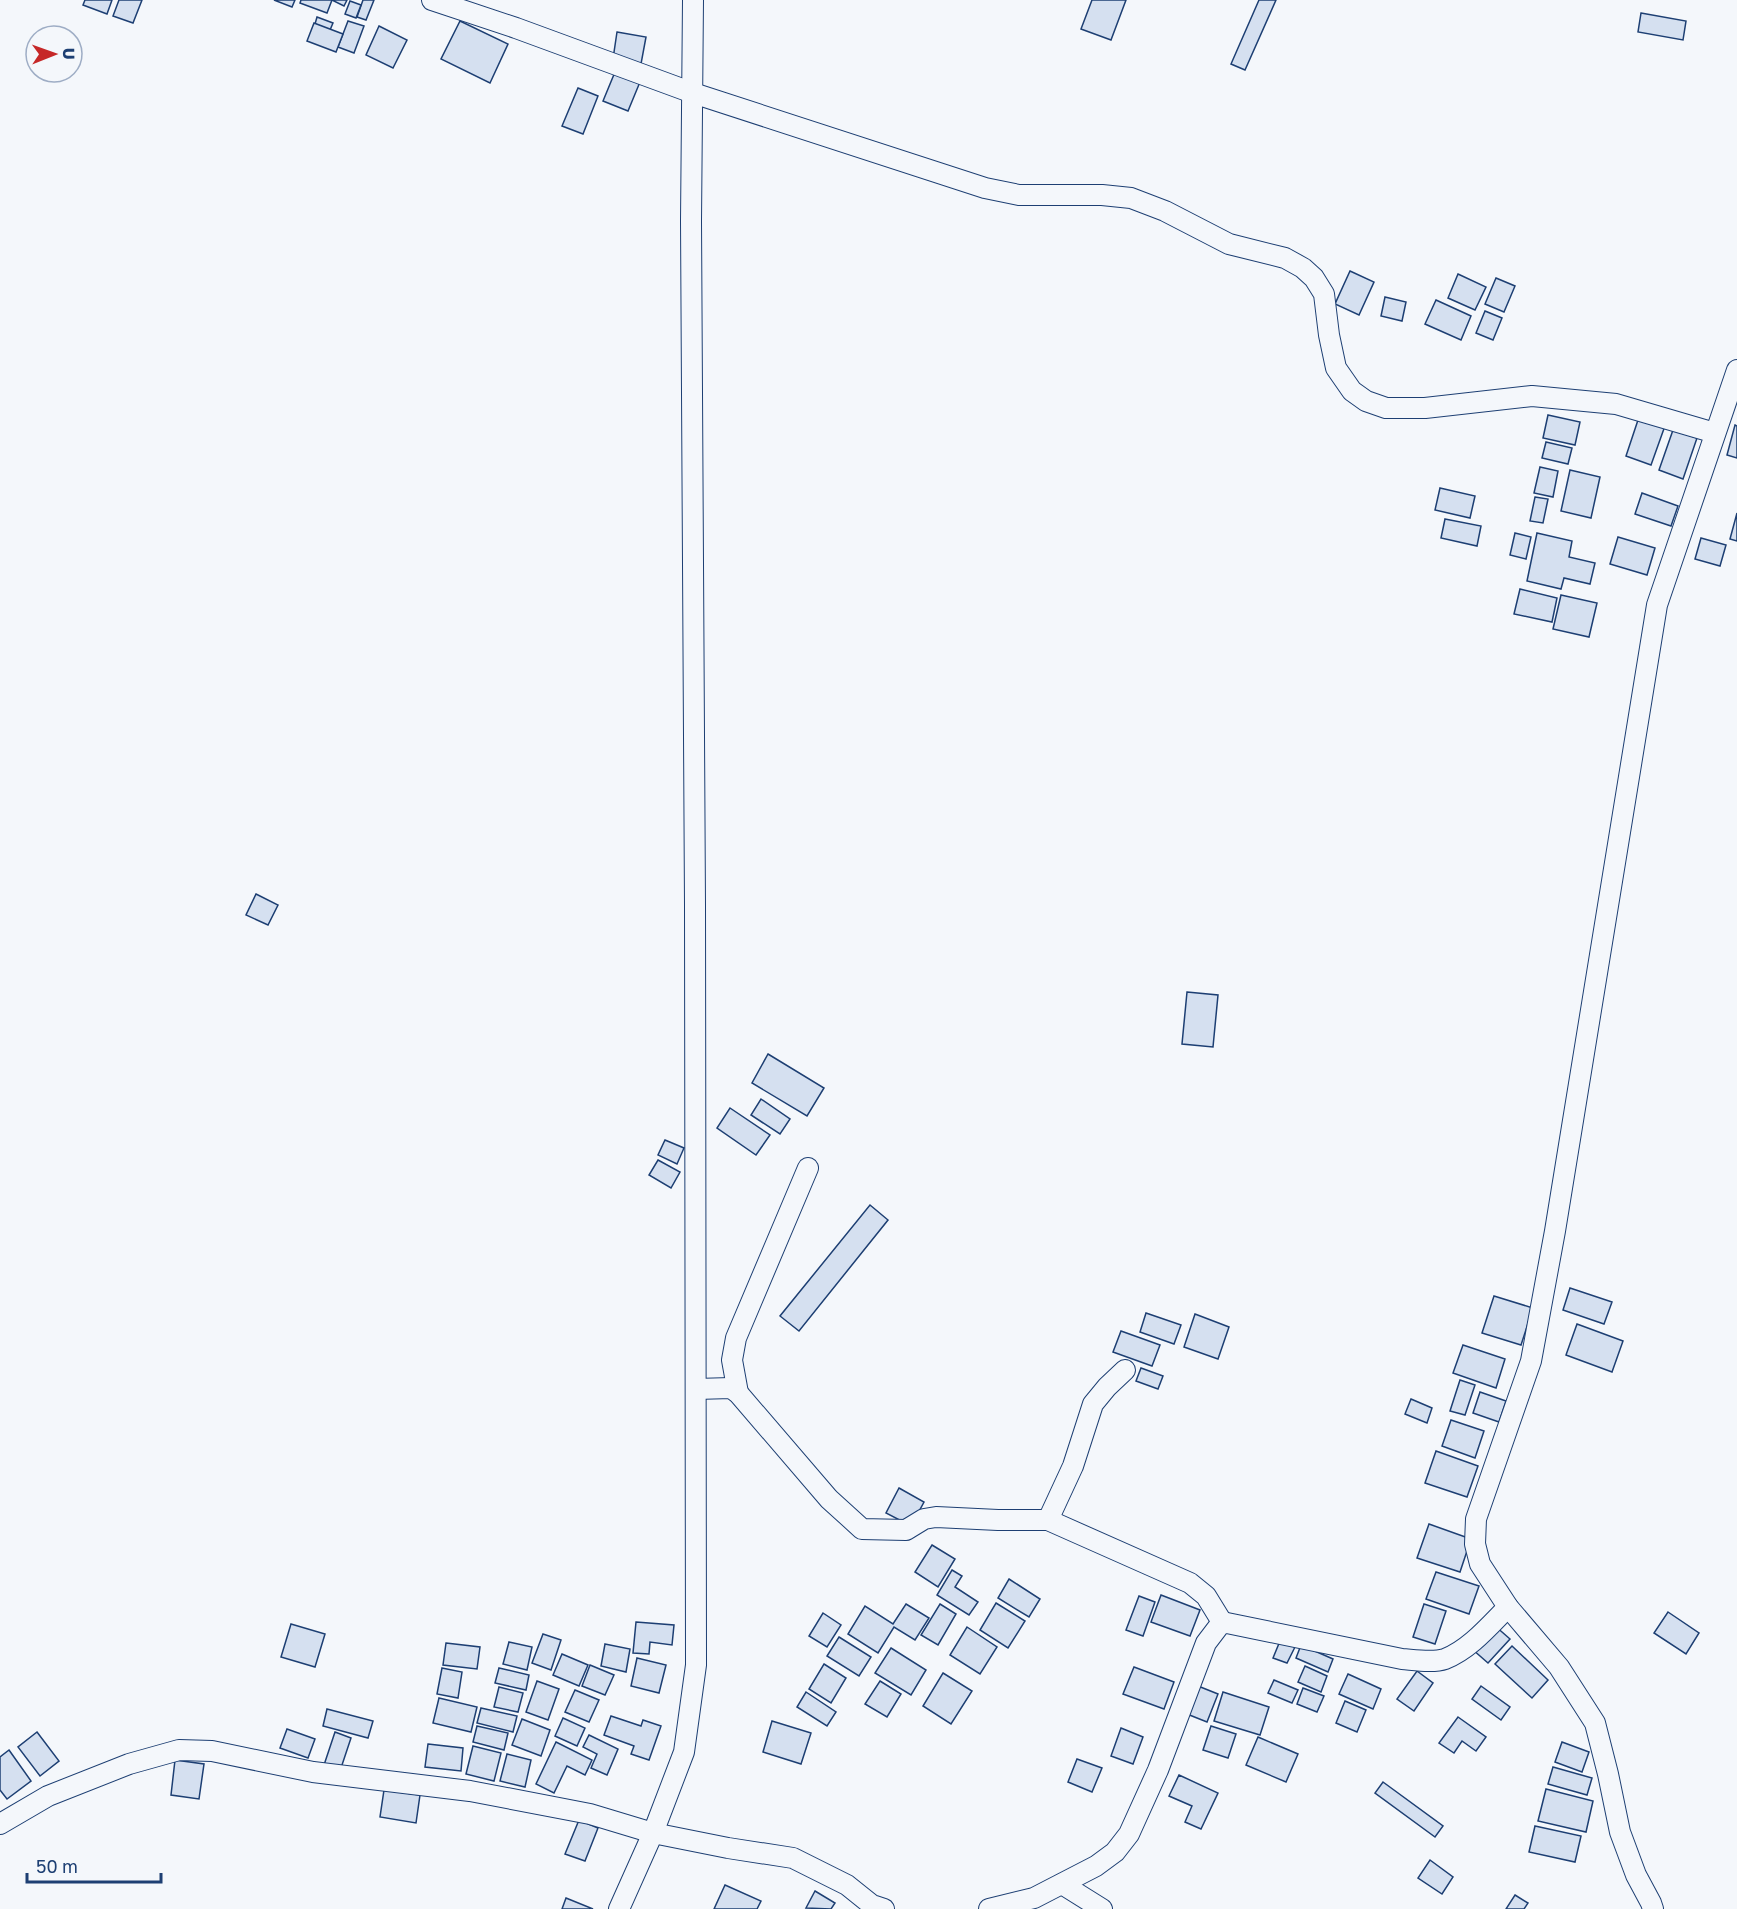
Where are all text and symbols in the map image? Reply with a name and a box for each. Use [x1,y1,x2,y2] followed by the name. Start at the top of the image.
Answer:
[24,24,84,84] north arrow
[59,48,79,60] text: U
[27,1846,160,1884] scale bar
[36,1855,78,1877] text: 50 m

